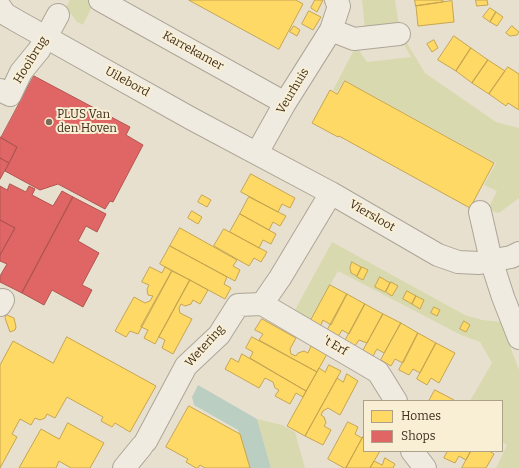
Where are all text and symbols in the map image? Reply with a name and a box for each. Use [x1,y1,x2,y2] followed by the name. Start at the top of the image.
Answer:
[160,28,226,74] street label: Karrekamer
[11,34,51,86] street label: Hooibrug
[102,64,152,100] street label: Uilebord
[274,66,312,116] street label: Veurhuis
[57,108,117,136] place label: PLUS Van den Hoven
[44,117,54,127] marker: PLUS Van den Hoven
[347,197,397,235] street label: Viersloot
[182,322,228,370] street label: Wetering
[320,333,350,359] street label: 't Erf
[363,400,503,452] legend
[401,409,441,423] text: Homes
[401,429,435,443] text: Shops

